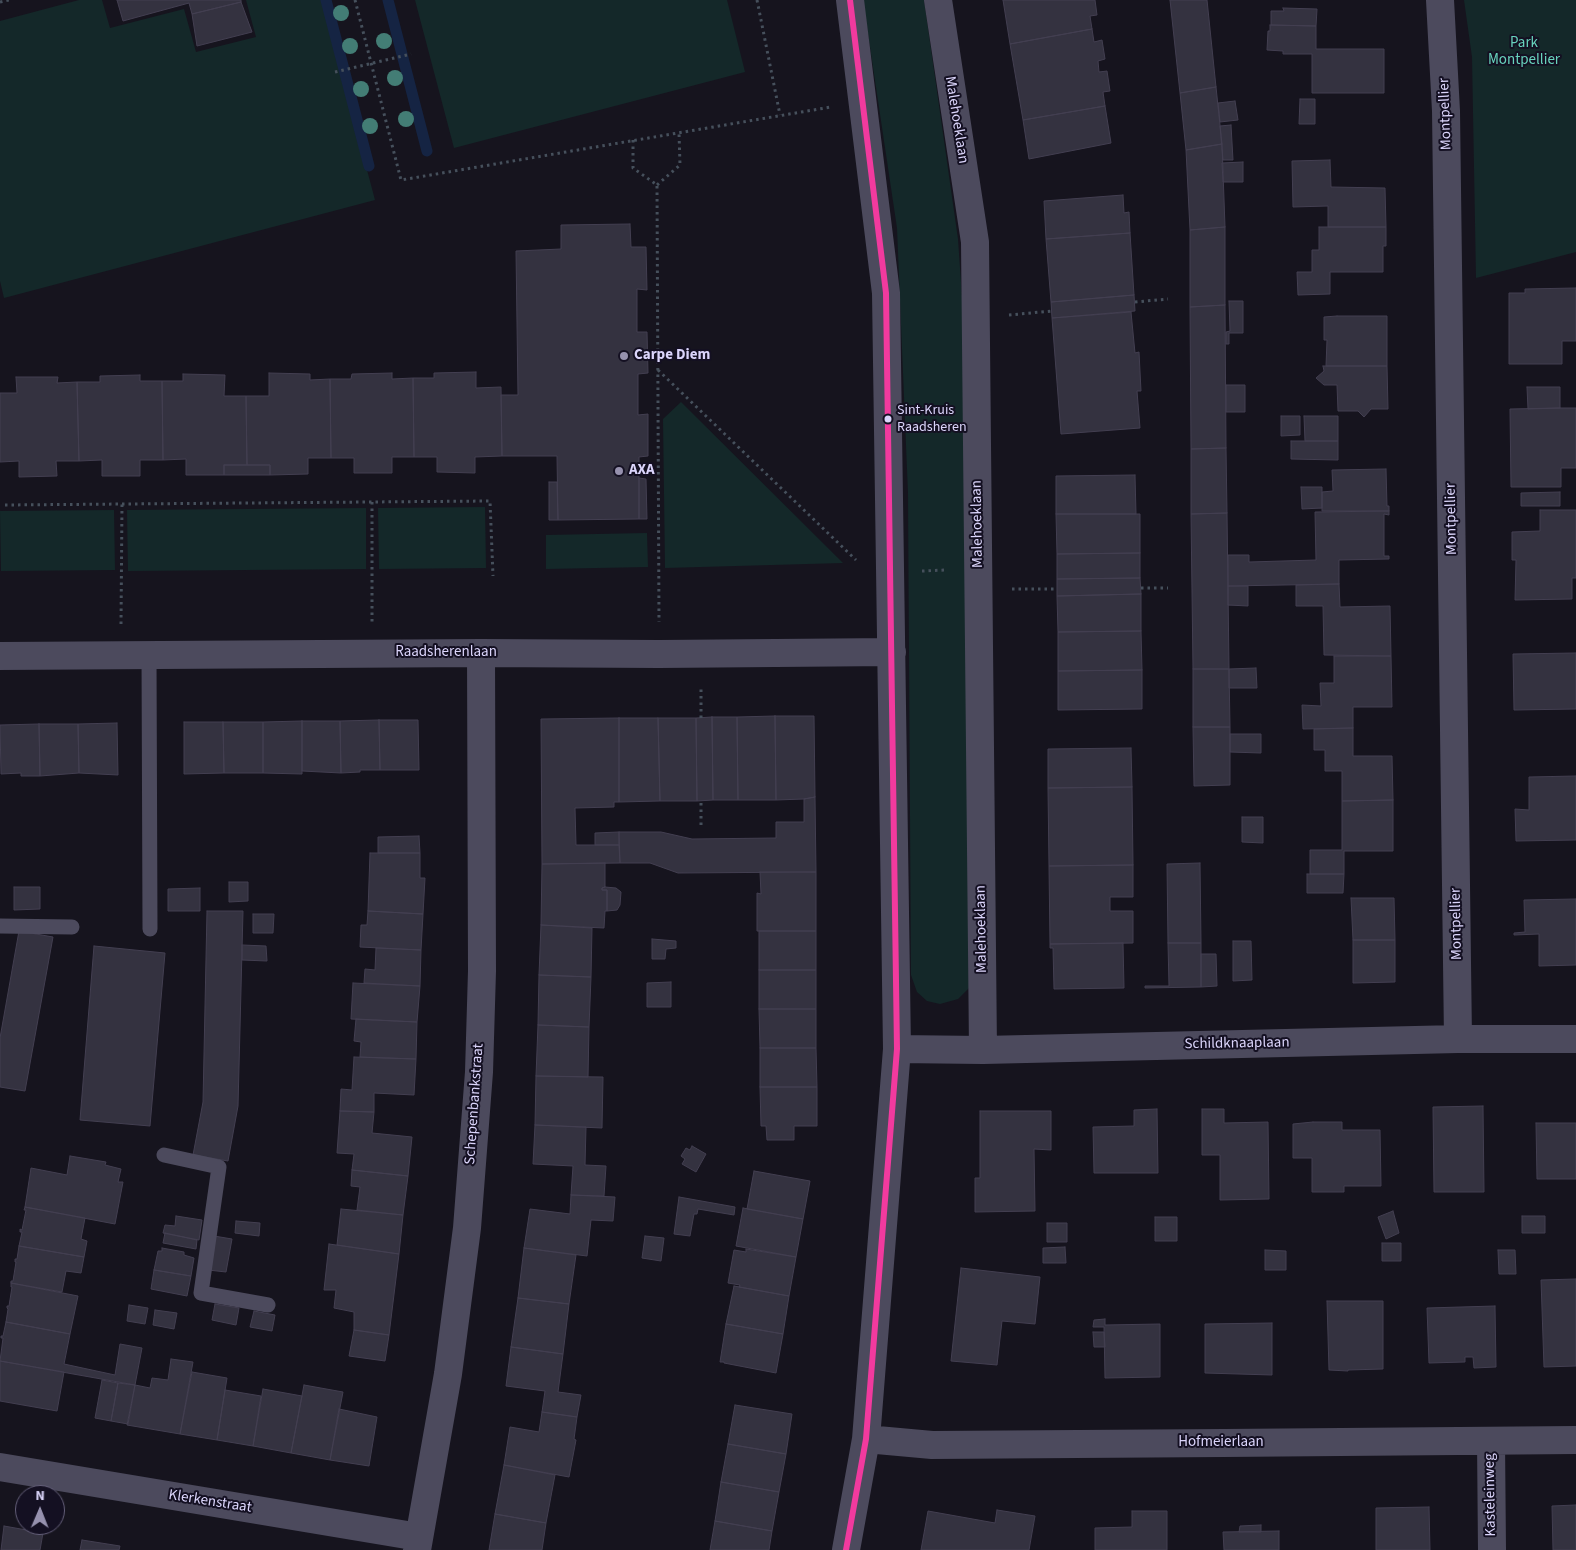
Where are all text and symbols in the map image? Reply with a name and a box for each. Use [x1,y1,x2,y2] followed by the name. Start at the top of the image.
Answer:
[1488,35,1560,70] park label: Park Montpellier
[940,75,972,165] street label: Malehoeklaan
[1436,78,1456,150] street label: Montpellier
[634,347,710,365] place label: Carpe Diem
[618,350,630,362] marker: Carpe Diem
[897,403,967,436] place label: Sint-Kruis Raadsheren
[883,414,893,424] marker: Sint-Kruis Raadsheren
[629,462,655,480] place label: AXA
[613,465,625,477] marker: AXA
[968,480,988,568] street label: Malehoeklaan
[1442,483,1462,555] street label: Montpellier
[395,644,497,662] street label: Raadsherenlaan
[972,885,992,973] street label: Malehoeklaan
[1447,888,1467,960] street label: Montpellier
[1184,1034,1290,1054] street label: Schildknaaplaan
[462,1043,488,1165] street label: Schepenbankstraat
[1178,1434,1264,1452] street label: Hofmeierlaan
[1481,1453,1501,1537] street label: Kasteleinweg
[15,1485,65,1535] north arrow
[35,1486,45,1506] text: N
[167,1487,253,1517] street label: Klerkenstraat

